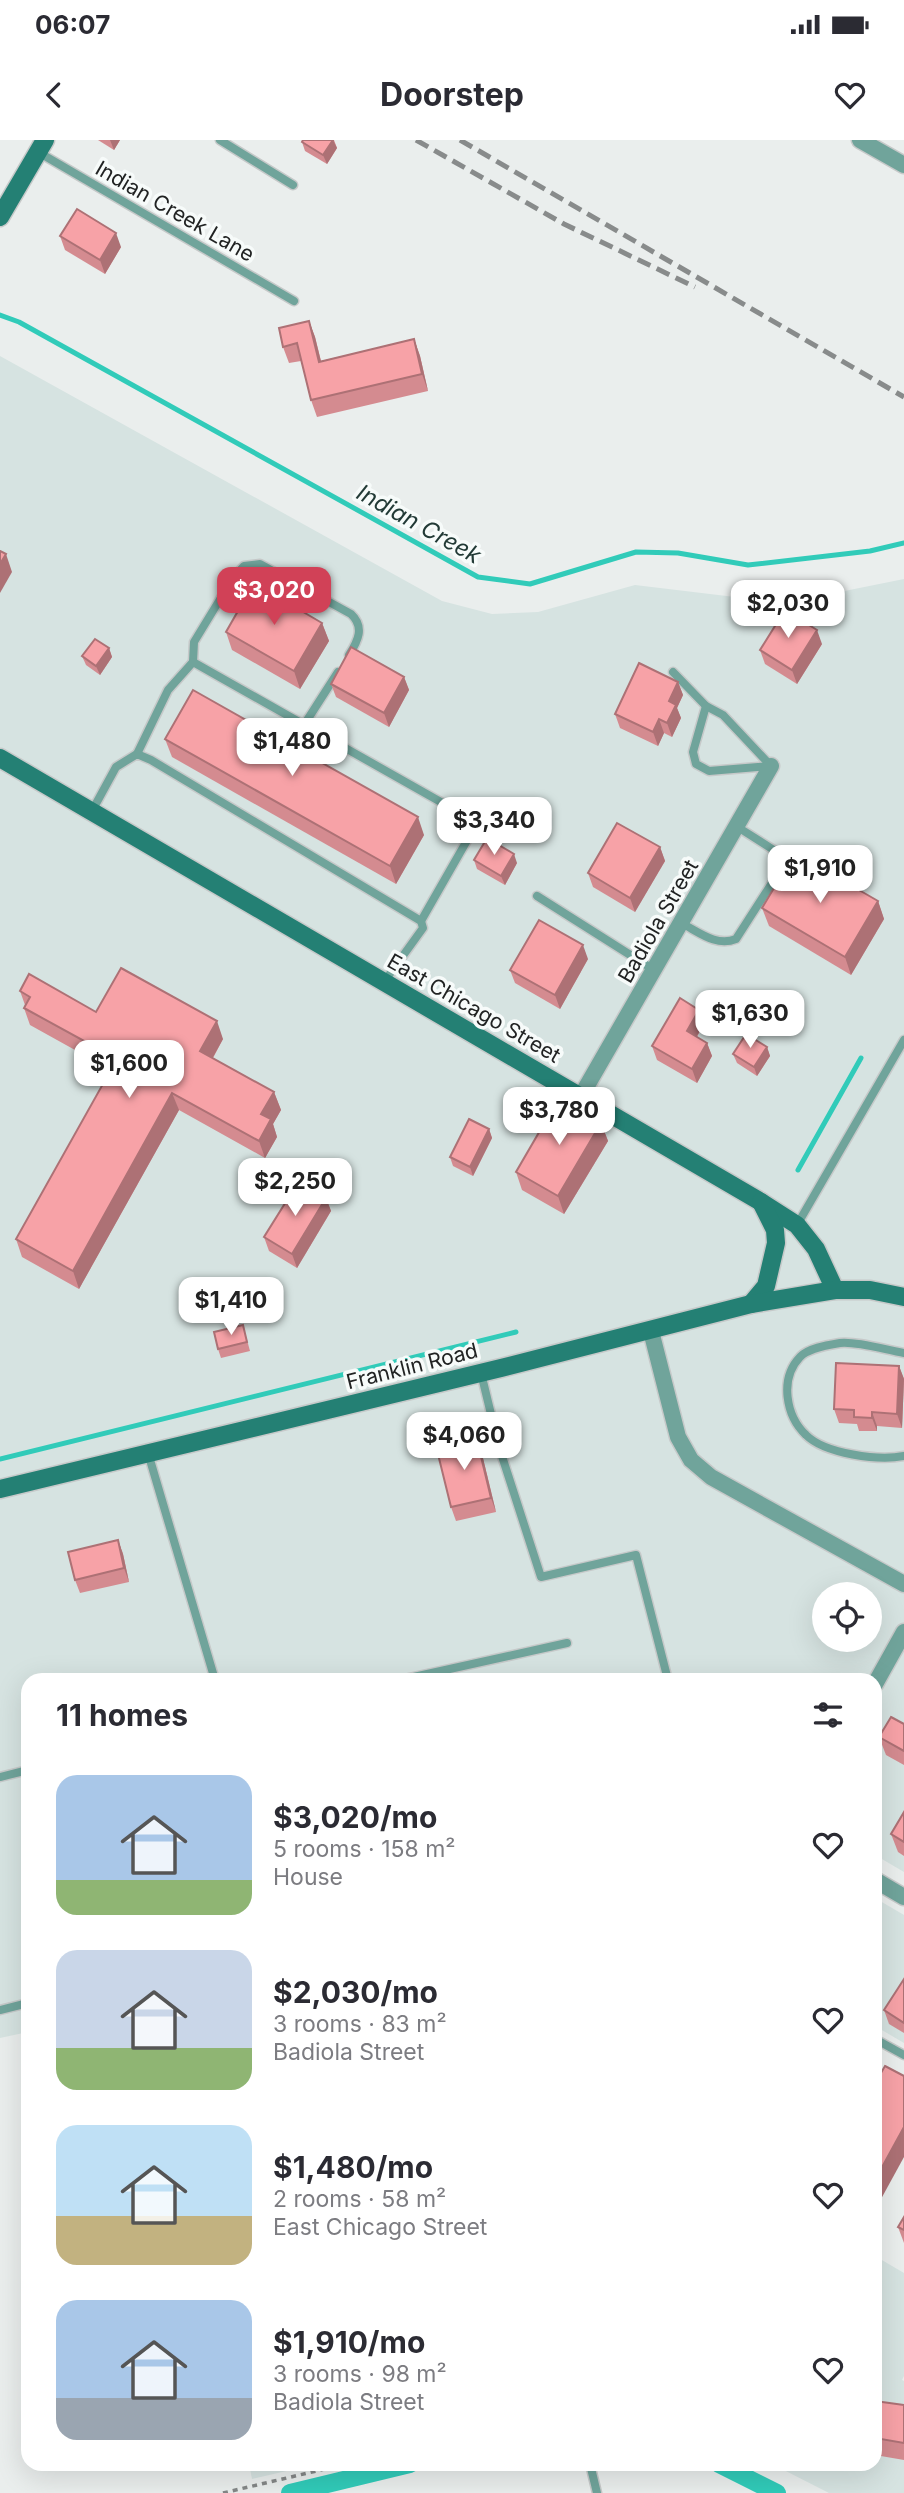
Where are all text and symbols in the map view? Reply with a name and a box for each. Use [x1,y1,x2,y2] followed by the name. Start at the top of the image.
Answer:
[35,9,110,40] text: 06:07
[380,75,524,114] text: Doorstep
[35,76,73,114] icon: back
[831,76,869,114] icon: heart
[91,155,259,267] street label: Indian Creek Lane
[352,478,486,570] water label: Indian Creek
[217,568,331,627] pin: $3,020
[233,576,315,604] text: $3,020
[731,580,845,640] pin: $2,030
[747,589,829,617] text: $2,030
[235,718,349,778] pin: $1,480
[253,727,331,755] text: $1,480
[437,798,551,857] pin: $3,340
[453,806,535,834] text: $3,340
[763,846,877,905] pin: $1,910
[784,854,856,882] text: $1,910
[613,855,703,987] street label: Badiola Street
[383,948,565,1068] street label: East Chicago Street
[693,990,807,1050] pin: $1,630
[711,999,789,1027] text: $1,630
[72,1040,186,1100] pin: $1,600
[90,1049,168,1077] text: $1,600
[502,1088,616,1147] pin: $3,780
[519,1096,599,1124] text: $3,780
[238,1158,352,1218] pin: $2,250
[254,1167,336,1195] text: $2,250
[174,1278,288,1337] pin: $1,410
[195,1286,267,1314] text: $1,410
[344,1338,480,1394] street label: Franklin Road
[407,1412,521,1472] pin: $4,060
[423,1421,505,1449] text: $4,060
[812,1582,882,1652] map controls
[812,1582,882,1652] button: locate
[809,1696,847,1734] icon: filters
[56,1697,188,1733] text: 11 homes
[273,1799,437,1835] text: $3,020/mo
[112,1803,196,1887] icon: home
[809,1826,847,1864] icon: heart
[273,1835,456,1863] text: 5 rooms · 158 m²
[273,1863,343,1891] text: House
[273,1974,438,2010] text: $2,030/mo
[112,1978,196,2062] icon: home
[809,2001,847,2039] icon: heart
[273,2010,447,2038] text: 3 rooms · 83 m²
[273,2038,424,2066] text: Badiola Street
[273,2149,433,2185] text: $1,480/mo
[112,2153,196,2237] icon: home
[809,2176,847,2214] icon: heart
[273,2185,446,2213] text: 2 rooms · 58 m²
[273,2213,487,2241] text: East Chicago Street
[273,2324,425,2360] text: $1,910/mo
[112,2328,196,2412] icon: home
[809,2351,847,2389] icon: heart
[273,2360,447,2388] text: 3 rooms · 98 m²
[273,2388,424,2416] text: Badiola Street

